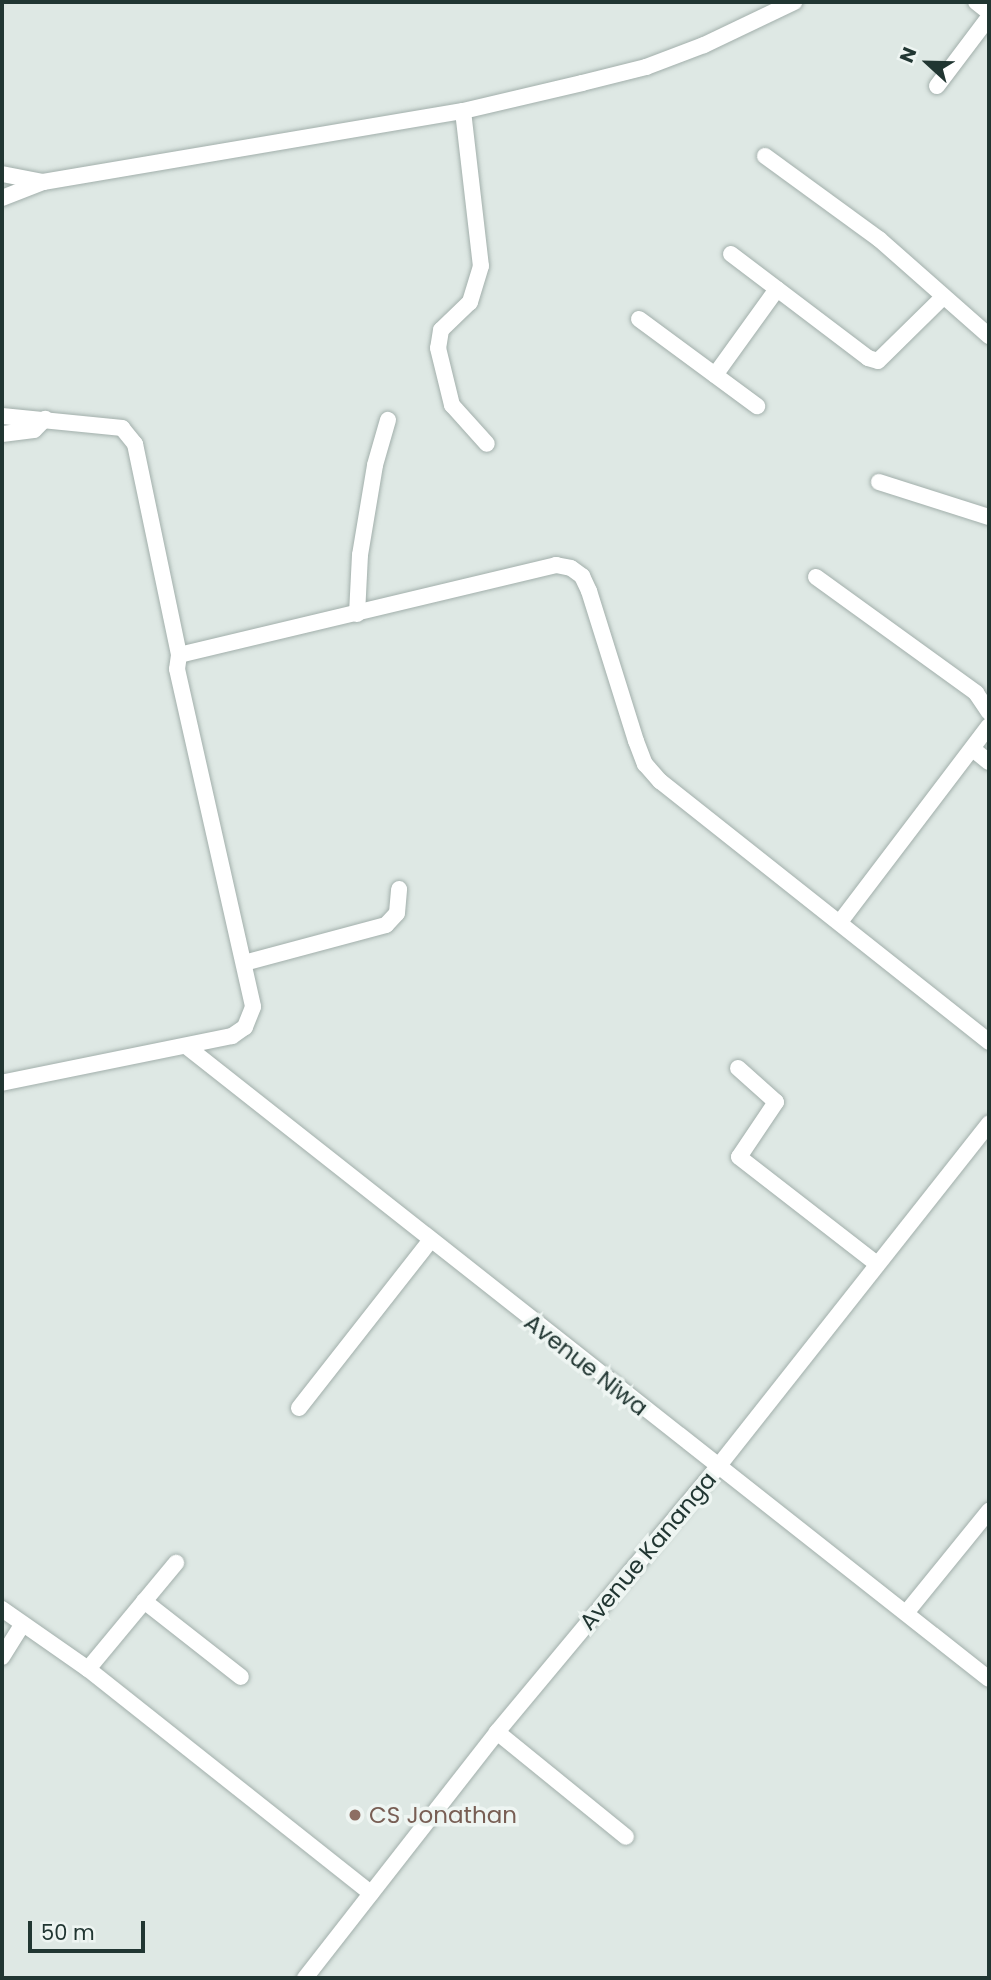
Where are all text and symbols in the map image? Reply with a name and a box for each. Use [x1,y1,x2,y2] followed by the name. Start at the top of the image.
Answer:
[893,28,963,98] north arrow
[893,43,923,67] text: N
[519,1308,653,1422] street label: Avenue Niwa
[574,1466,722,1636] street label: Avenue Kananga
[369,1801,517,1829] place label: CS Jonathan
[347,1807,363,1823] marker: CS Jonathan
[32,1906,149,1950] scale bar
[41,1918,95,1947] text: 50 m

